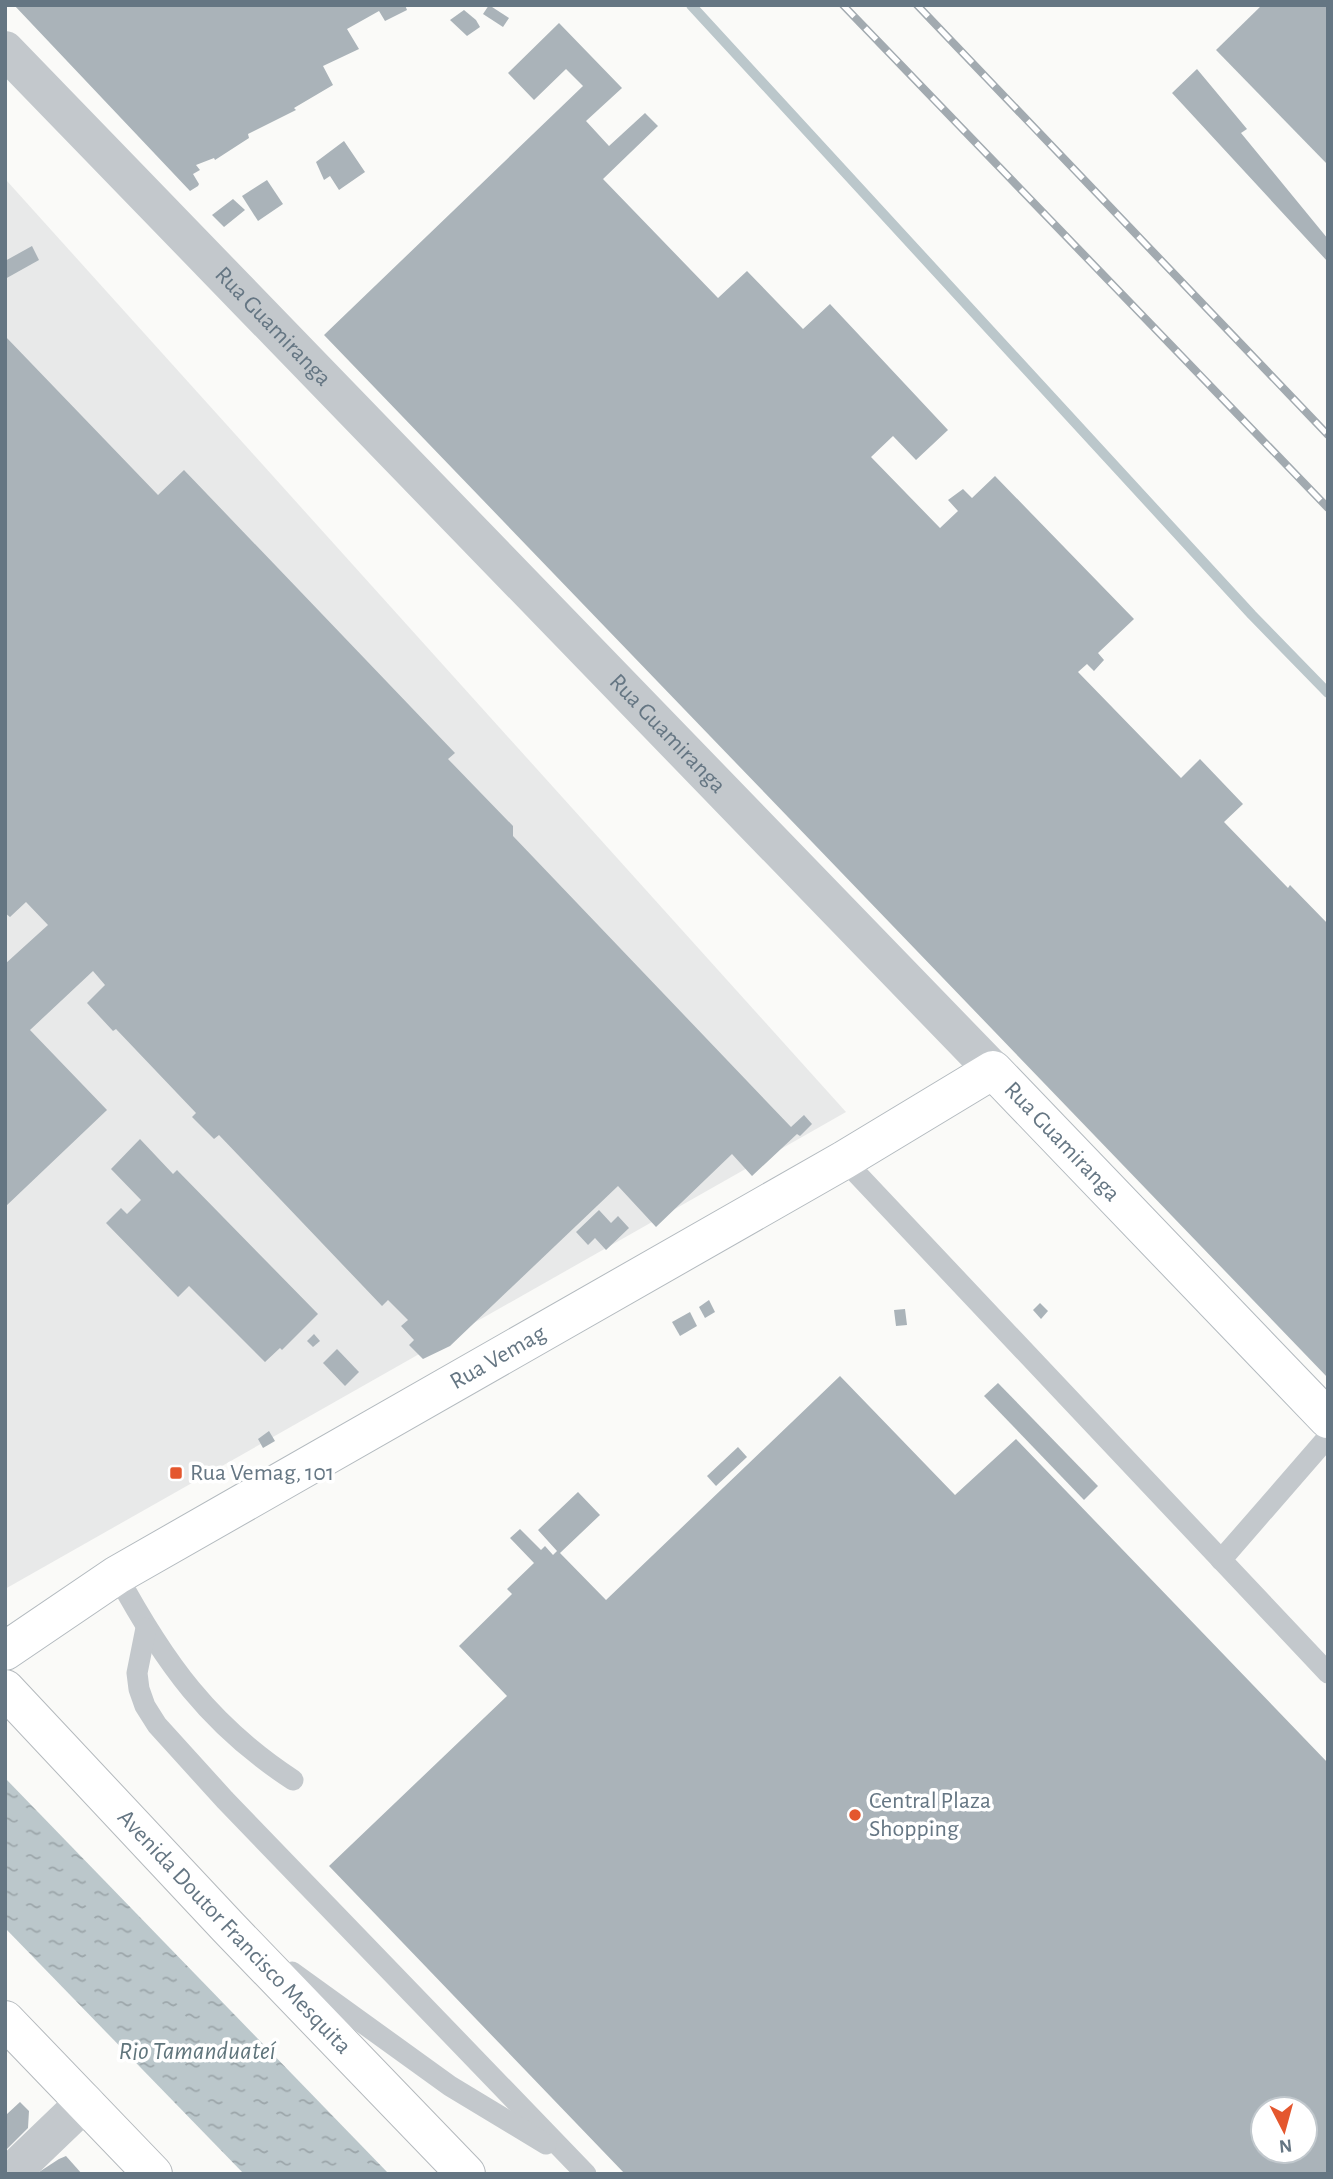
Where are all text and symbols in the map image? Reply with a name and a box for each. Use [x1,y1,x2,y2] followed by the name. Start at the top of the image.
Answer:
[210,262,336,391] street label: Rua Guamiranga
[605,670,730,798] street label: Rua Guamiranga
[999,1077,1124,1206] street label: Rua Guamiranga
[446,1321,550,1394] street label: Rua Vemag
[190,1461,334,1485] place label: Rua Vemag, 101
[168,1465,184,1481] marker: Rua Vemag, 101
[869,1789,991,1841] place label: Central Plaza Shopping
[113,1805,356,2059] street label: Avenida Doutor Francisco Mesquita
[847,1807,863,1823] marker: Central Plaza Shopping
[119,2038,277,2064] water label: Rio Tamanduateí
[1249,2095,1319,2165] north arrow
[1278,2135,1293,2156] text: N

